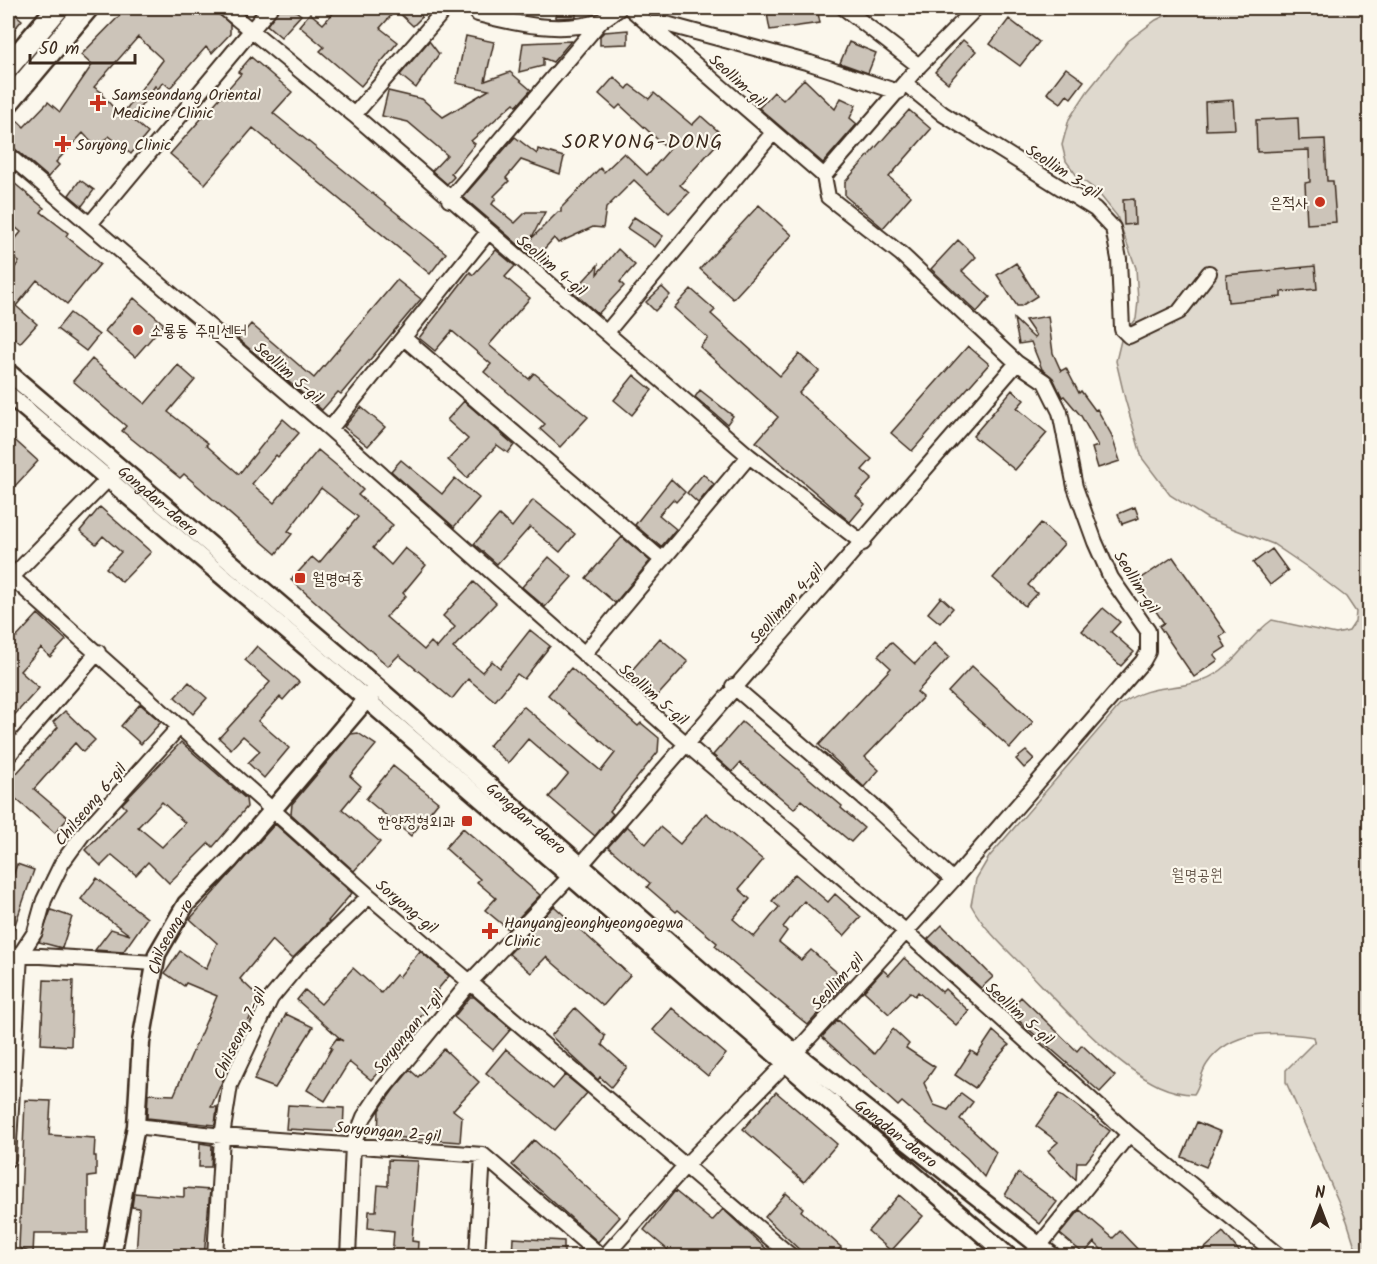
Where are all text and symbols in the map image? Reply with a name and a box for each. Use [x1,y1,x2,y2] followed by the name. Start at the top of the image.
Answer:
[30,27,135,65] scale bar
[39,35,79,64] text: 50 m
[703,48,771,114] street label: Seollim-gil
[112,83,261,126] place label: Samseondang Oriental Medicine Clinic
[89,94,107,112] marker: Samseondang Oriental Medicine Clinic
[562,127,724,159] district label: SORYONG-DONG
[76,133,171,158] place label: Soryong Clinic
[54,135,72,153] marker: Soryong Clinic
[1020,138,1106,206] street label: Seollim 3-gil
[1269,191,1308,216] place label: 은적사
[1313,195,1327,209] marker: 은적사
[510,229,592,303] street label: Seollim 4-gil
[150,319,247,344] place label: 소룡동 주민센터
[131,323,145,337] marker: 소룡동 주민센터
[248,336,328,411] street label: Seollim 5-gil
[112,460,204,544] street label: Gongdan-daero
[1107,546,1165,619] street label: Seollim-gil
[744,558,830,650] street label: Seolliman 4-gil
[312,567,364,592] place label: 월명여중
[293,571,307,585] marker: 월명여중
[613,658,693,733] street label: Seollim 5-gil
[49,758,133,852] street label: Chilseong 6-gil
[480,777,571,861] street label: Gongdan-daero
[378,810,455,835] place label: 한양정형외과
[460,814,474,828] marker: 한양정형외과
[1171,863,1223,888] park label: 월명공원
[369,874,443,941] street label: Soryong-gil
[143,893,199,977] street label: Chilseong-ro
[504,911,684,954] place label: Hanyangjeonghyeongoegwa Clinic
[481,922,499,940] marker: Hanyangjeonghyeongoegwa Clinic
[805,948,871,1016] street label: Seollim-gil
[979,976,1059,1052] street label: Seollim 5-gil
[207,983,273,1084] street label: Chilseong 7-gil
[367,984,451,1079] street label: Soryongan 1-gil
[849,1094,942,1175] street label: Gongdan-daero
[334,1115,442,1150] street label: Soryongan 2-gil
[1290,1177,1350,1237] north arrow
[1315,1181,1325,1206] text: N

